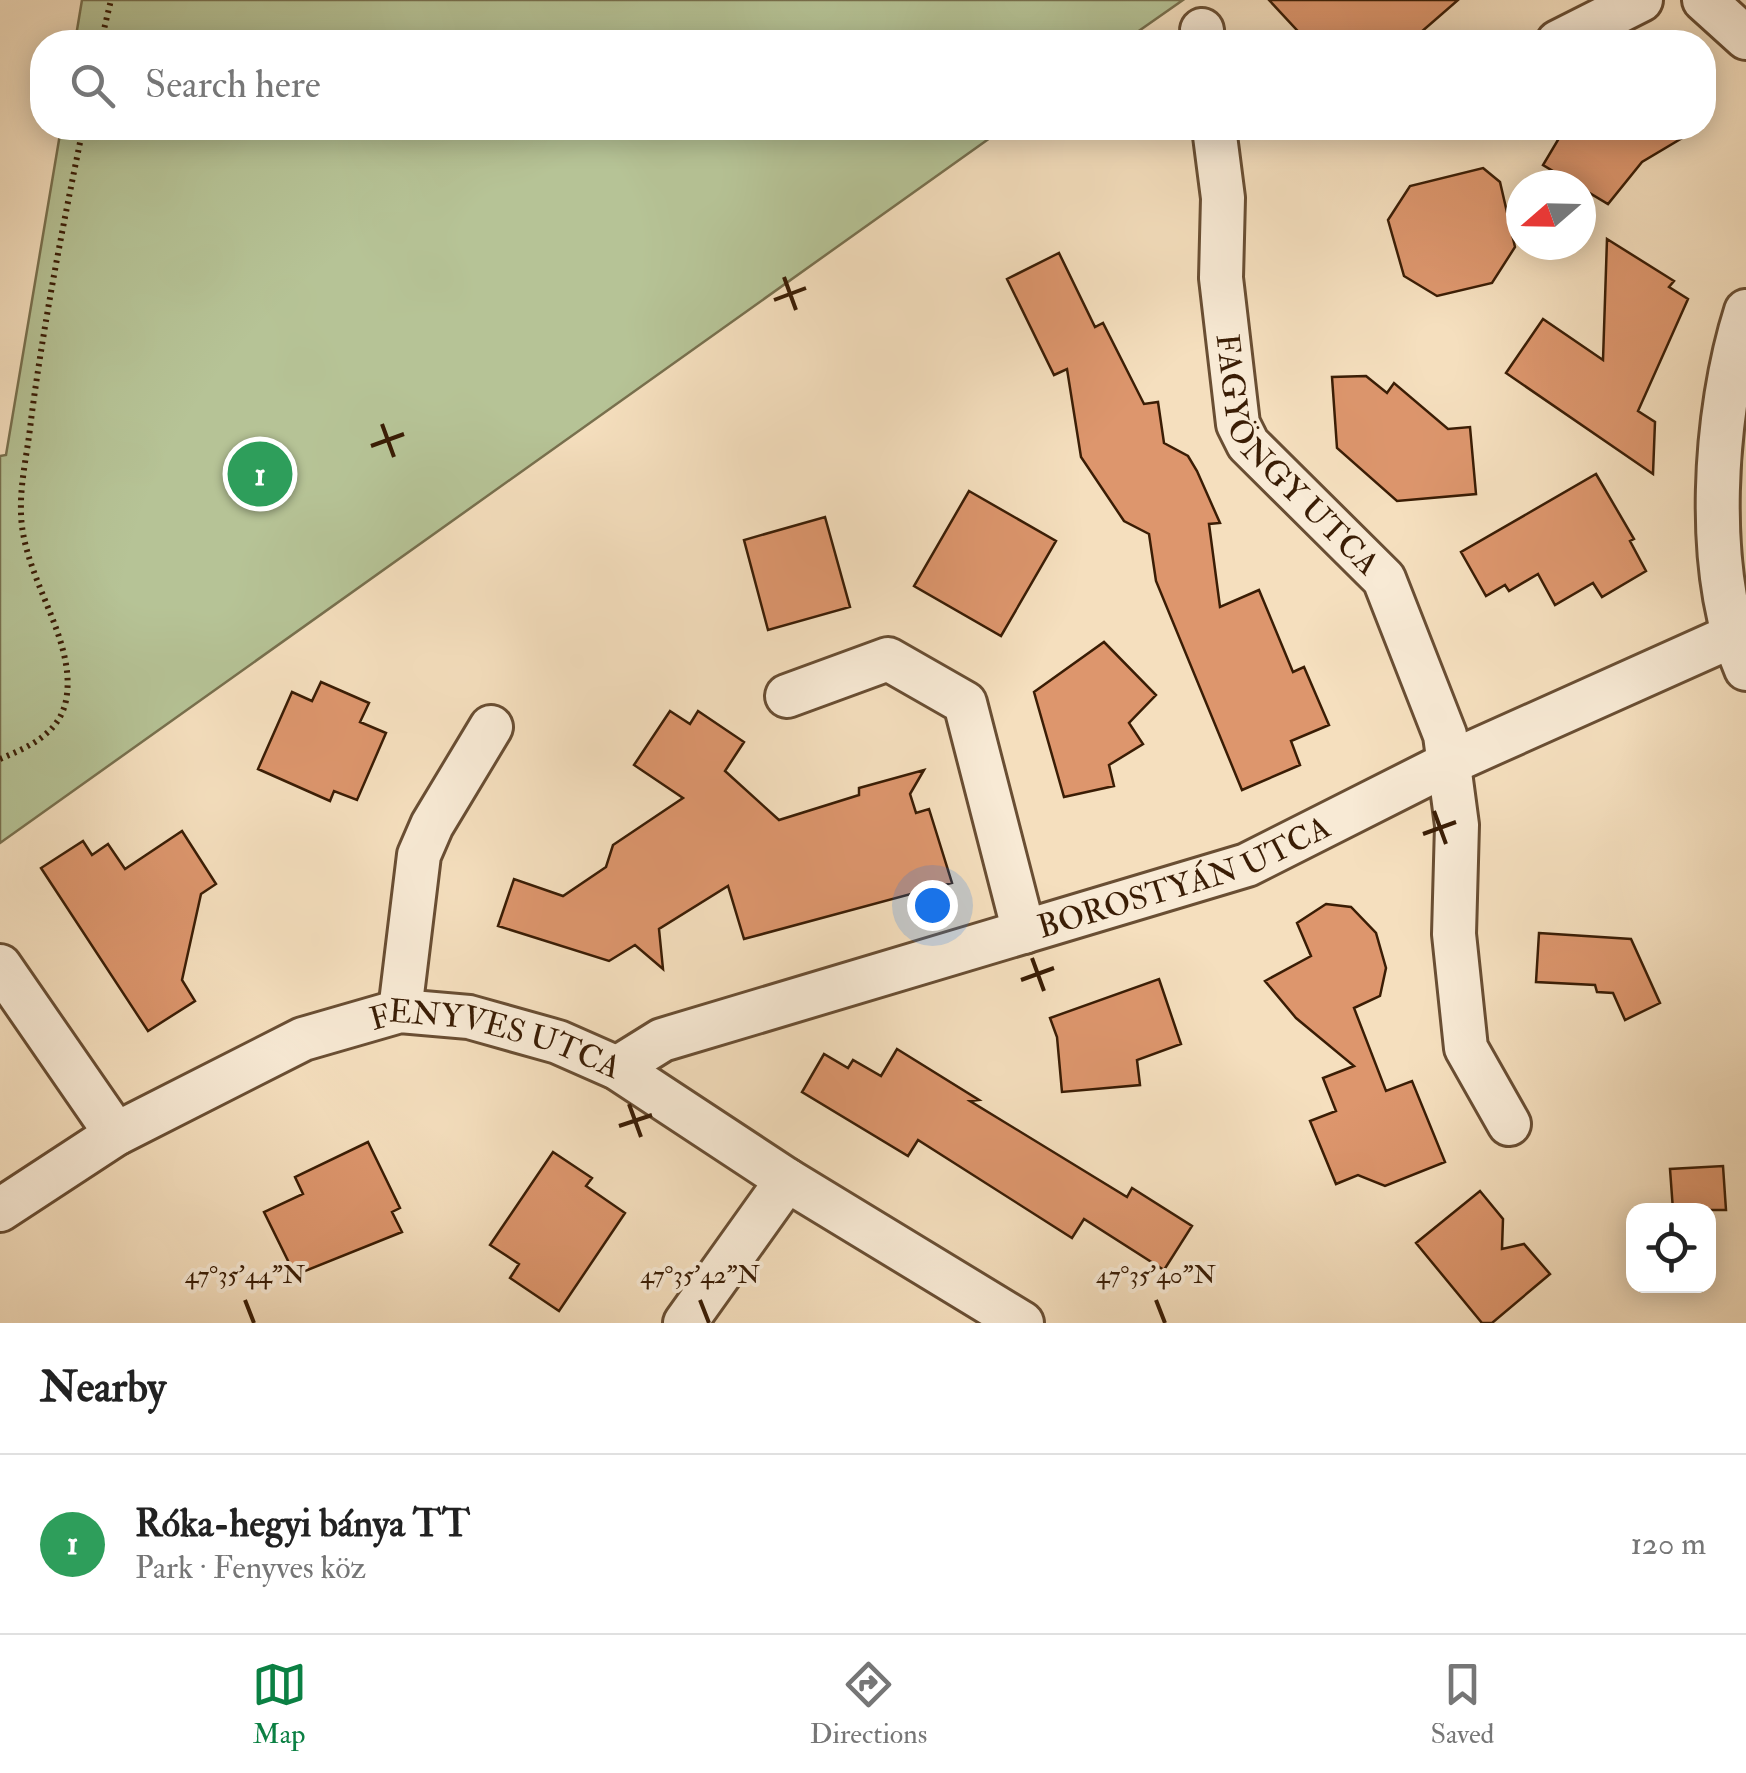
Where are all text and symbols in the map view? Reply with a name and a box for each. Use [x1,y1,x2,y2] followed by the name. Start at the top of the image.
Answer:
[30,30,1716,140] search box
[65,58,120,113] icon: search
[145,61,321,109] text: Search here
[1506,170,1596,260] north arrow
[1207,332,1387,584] street label: FAGYÖNGY UTCA
[228,436,292,512] pin: 1
[1033,807,1337,947] street label: BOROSTYÁN UTCA
[907,880,958,931] your location
[365,991,627,1088] street label: FENYVES UTCA
[1626,1203,1716,1293] map controls
[1626,1203,1716,1293] button: locate
[185,1260,306,1291] text: 47°35'44"N
[640,1260,760,1291] text: 47°35'42"N
[1096,1260,1217,1291] text: 47°35'40"N
[40,1362,166,1414] text: Nearby
[135,1500,470,1548] text: Róka-hegyi bánya TT
[67,1524,78,1564] text: 1
[1630,1524,1706,1564] text: 120 m
[135,1548,366,1588] text: Park · Fenyves köz
[252,1657,307,1752] tab: Map
[810,1657,927,1752] tab: Directions
[1430,1657,1494,1752] tab: Saved

